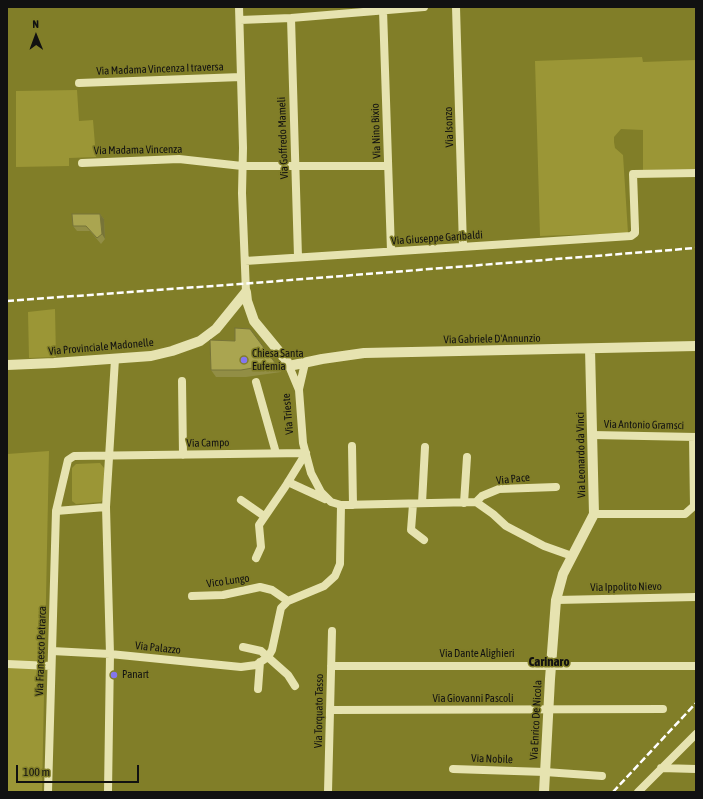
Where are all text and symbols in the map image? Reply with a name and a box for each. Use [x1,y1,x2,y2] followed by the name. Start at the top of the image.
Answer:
[16,16,56,56] north arrow
[32,18,39,30] text: N
[96,60,224,78] street label: Via Madama Vincenza I traversa
[275,97,291,179] street label: Via Goffredo Mameli
[368,103,384,159] street label: Via Nino Bixio
[442,106,456,148] street label: Via Isonzo
[94,143,182,157] street label: Via Madama Vincenza
[391,228,483,248] street label: Via Giuseppe Garibaldi
[443,332,541,346] street label: Via Gabriele D'Annunzio
[48,336,154,358] street label: Via Provinciale Madonelle
[252,347,304,373] place label: Chiesa Santa Eufemia
[239,355,249,365] marker: Chiesa Santa Eufemia
[280,393,296,435] street label: Via Trieste
[574,412,588,498] street label: Via Leonardo da Vinci
[604,418,684,432] street label: Via Antonio Gramsci
[186,436,230,450] street label: Via Campo
[495,471,531,487] street label: Via Pace
[206,571,250,591] street label: Vico Lungo
[590,580,662,594] street label: Via Ippolito Nievo
[33,606,49,696] street label: Via Francesco Petrarca
[135,639,181,657] street label: Via Palazzo
[440,647,514,661] street label: Via Dante Alighieri
[528,654,570,670] district label: Carinaro
[122,668,149,682] place label: Panart
[109,670,119,680] marker: Panart
[312,674,326,748] street label: Via Torquato Tasso
[527,680,545,760] street label: Via Enrico De Nicola
[432,692,514,706] street label: Via Giovanni Pascoli
[471,752,513,766] street label: Via Nobile
[18,757,141,783] scale bar
[23,765,50,779] text: 100 m

